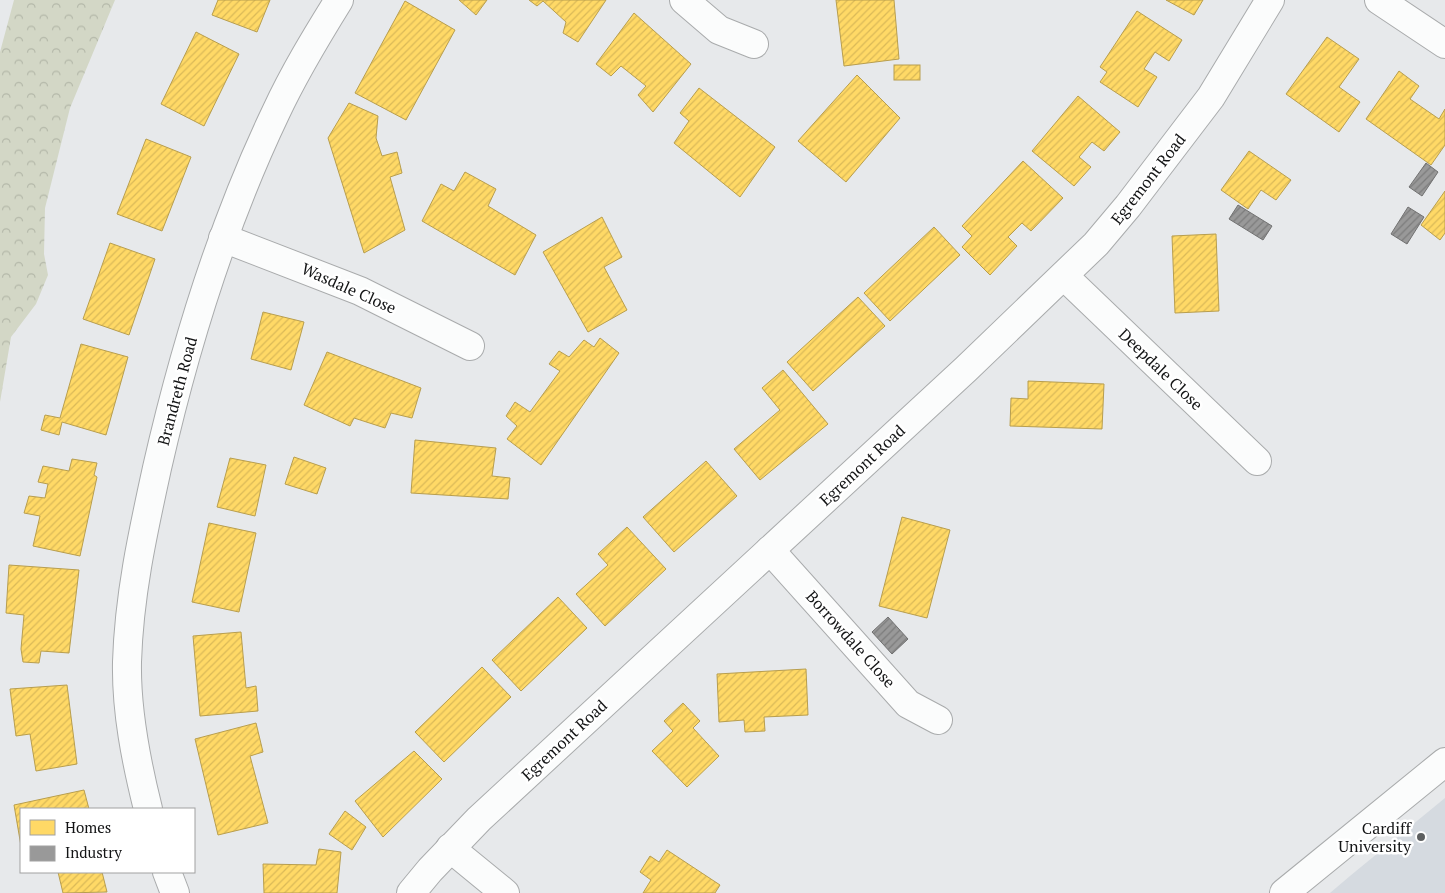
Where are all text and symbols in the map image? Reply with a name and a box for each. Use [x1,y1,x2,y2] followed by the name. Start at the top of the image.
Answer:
[1106,129,1190,229] street label: Egremont Road
[298,257,400,319] street label: Wasdale Close
[1114,323,1208,415] street label: Deepdale Close
[152,334,202,448] street label: Brandreth Road
[814,420,910,510] street label: Egremont Road
[801,586,901,692] street label: Borrowdale Close
[516,695,612,785] street label: Egremont Road
[20,808,195,873] legend
[65,817,111,837] text: Homes
[1338,817,1413,857] place label: Cardiff University
[1415,831,1427,843] marker: Cardiff University
[65,842,122,862] text: Industry

